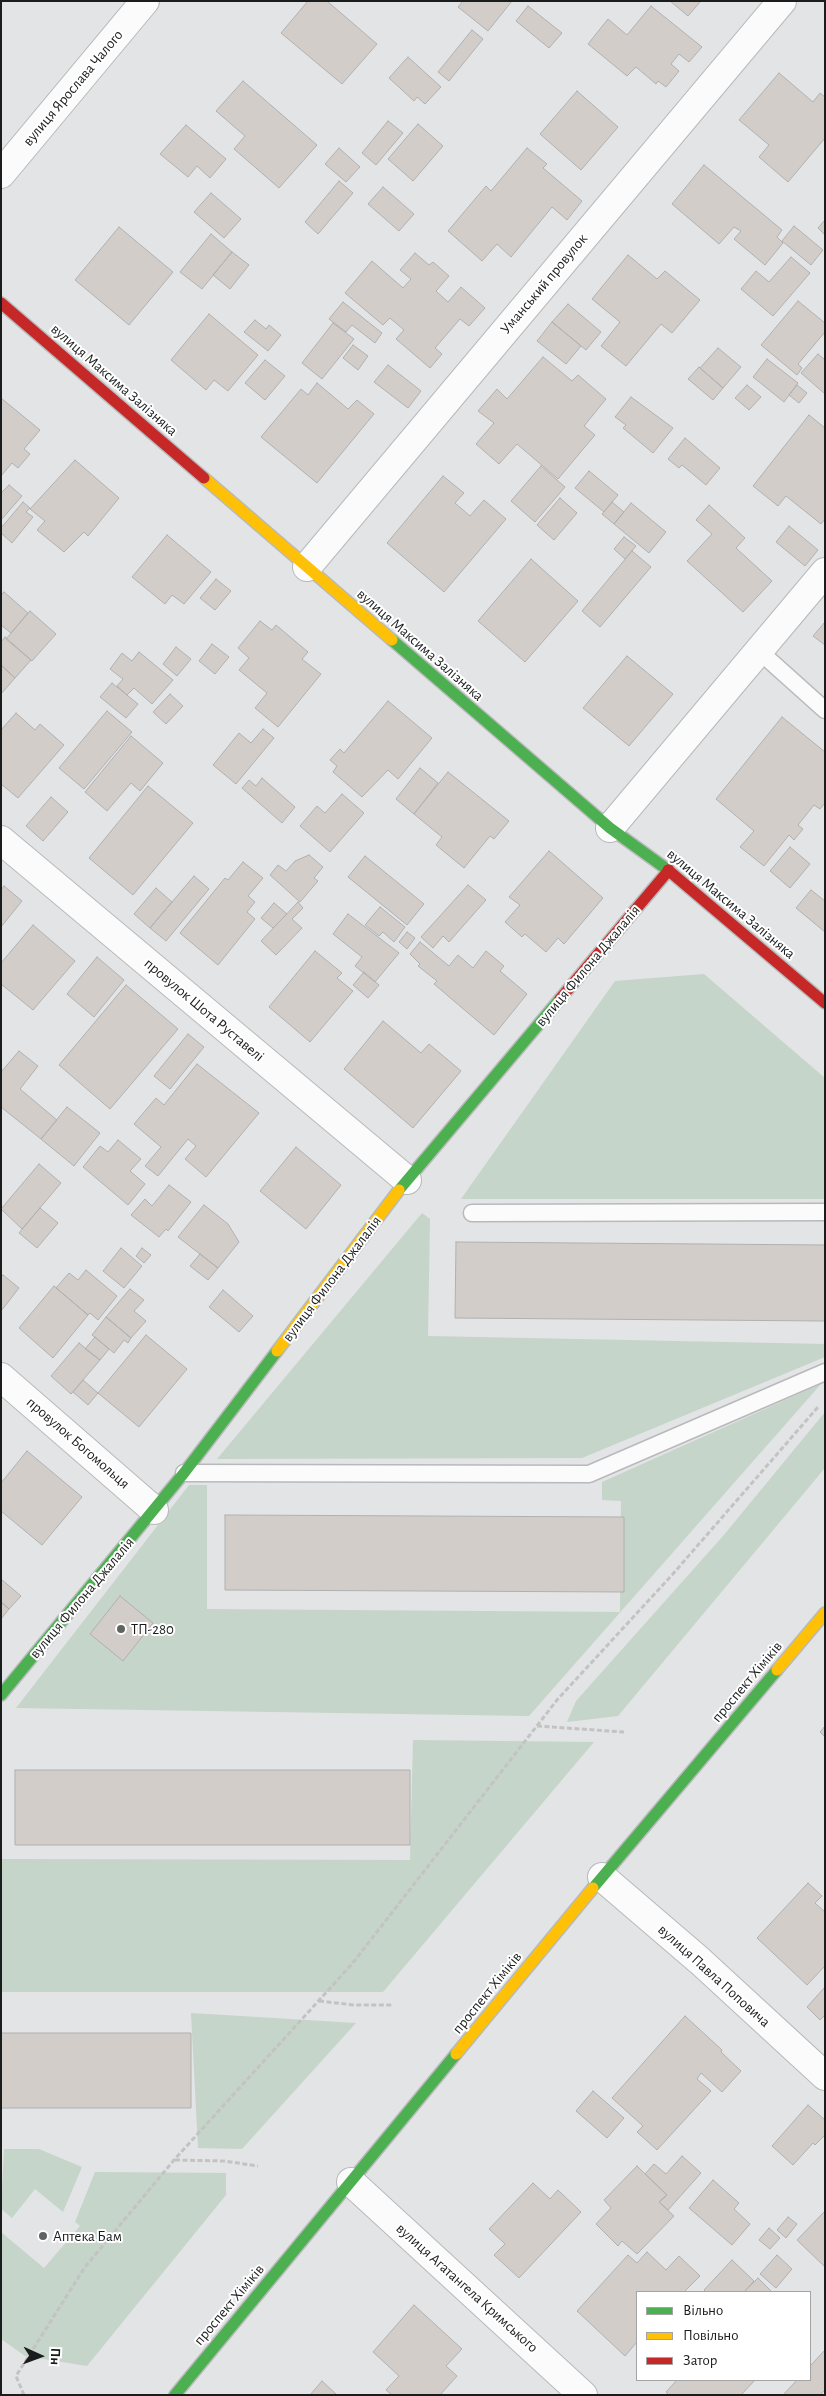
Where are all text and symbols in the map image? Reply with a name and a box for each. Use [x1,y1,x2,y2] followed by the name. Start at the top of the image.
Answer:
[19,26,127,150] street label: вулиця Ярослава Чалого
[497,230,591,338] street label: Уманський провулок
[47,320,181,440] street label: вулиця Максима Залізняка
[353,585,487,705] street label: вулиця Максима Залізняка
[663,845,799,963] street label: вулиця Максима Залізняка
[532,902,644,1030] street label: вулиця Филона Джалалія
[140,954,268,1066] street label: провулок Шота Руставелі
[279,1213,385,1345] street label: вулиця Филона Джалалія
[23,1393,133,1493] street label: провулок Богомольця
[26,1534,138,1662] street label: вулиця Филона Джалалія
[131,1620,174,1638] place label: ТП-280
[115,1623,127,1635] marker: ТП-280
[708,1638,786,1726] street label: проспект Хіміків
[654,1921,774,2031] street label: вулиця Павла Поповича
[448,1948,526,2038] street label: проспект Хіміків
[392,2219,542,2357] street label: вулиця Агатангела Кримського
[53,2227,122,2245] place label: Аптека Бам
[37,2230,49,2242] marker: Аптека Бам
[190,2261,268,2349] street label: проспект Хіміків
[636,2291,811,2381] legend
[683,2303,723,2318] text: Вільно
[683,2328,739,2343] text: Повільно
[15,2331,65,2381] north arrow
[48,2348,62,2365] text: Пн
[683,2353,717,2368] text: Затор

